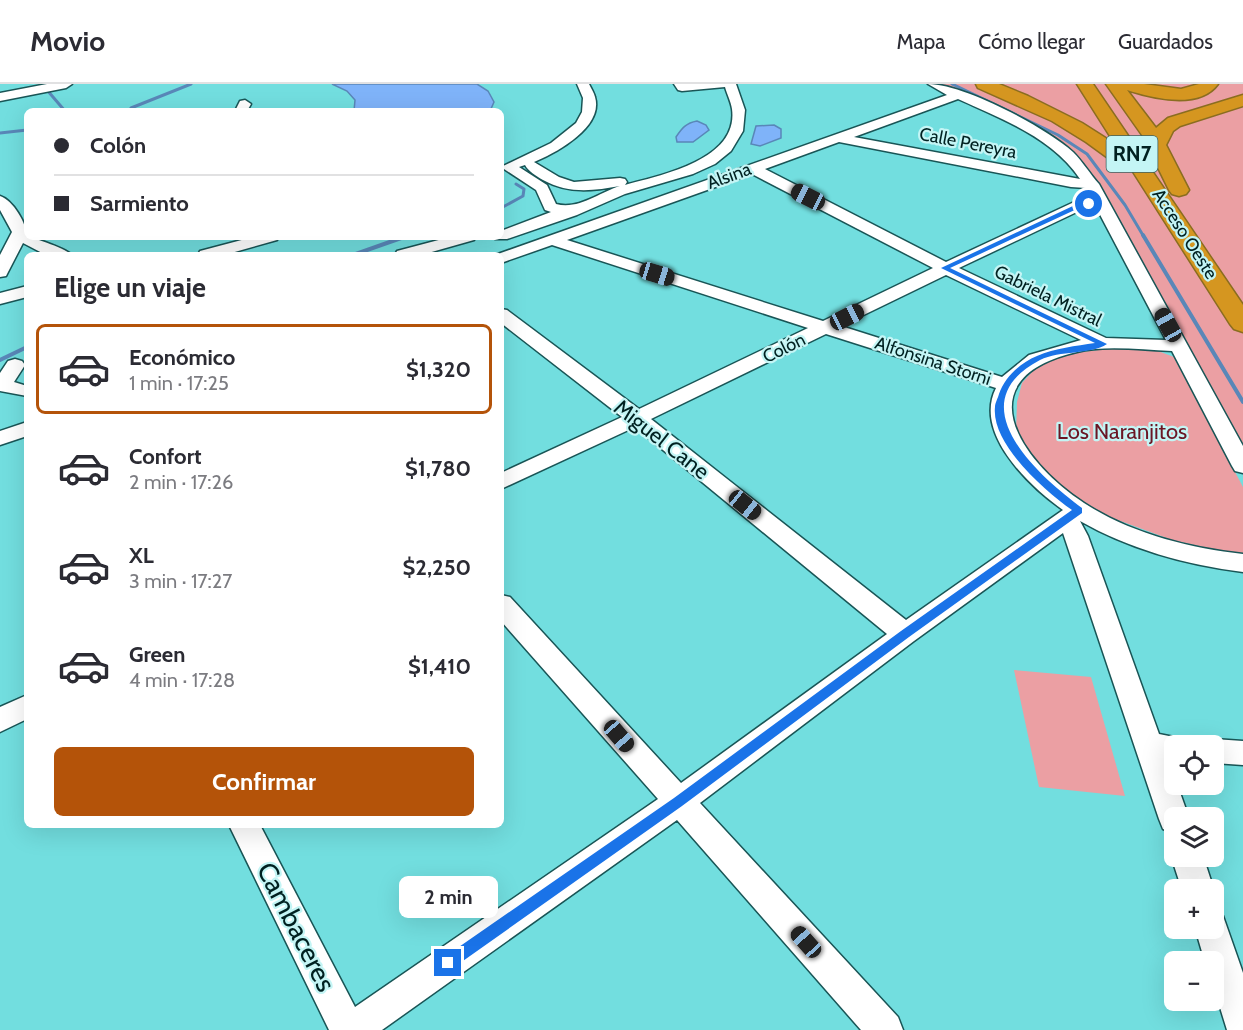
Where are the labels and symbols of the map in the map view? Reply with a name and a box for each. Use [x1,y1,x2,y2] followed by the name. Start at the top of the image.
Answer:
[918,123,1019,163] street label: Calle Pereyra
[1106,136,1158,172] road number: RN7
[704,158,754,194] street label: Alsina
[788,181,828,213] car
[1148,185,1222,283] street label: Acceso Oeste
[1075,190,1102,217] route start
[637,260,677,288] car
[991,261,1106,332] street label: Gabriela Mistral
[827,301,867,333] car
[1151,305,1185,345] car
[759,328,809,368] street label: Colón
[872,332,994,390] street label: Alfonsina Storni
[609,394,715,485] street label: Miguel Cane
[1057,418,1187,445] park label: Los Naranjitos
[725,487,765,523] car
[600,717,638,755] car
[250,857,343,997] street label: Cambaceres
[398,876,498,918] callout: 2 min
[787,923,825,961] car
[434,949,461,976] route end

